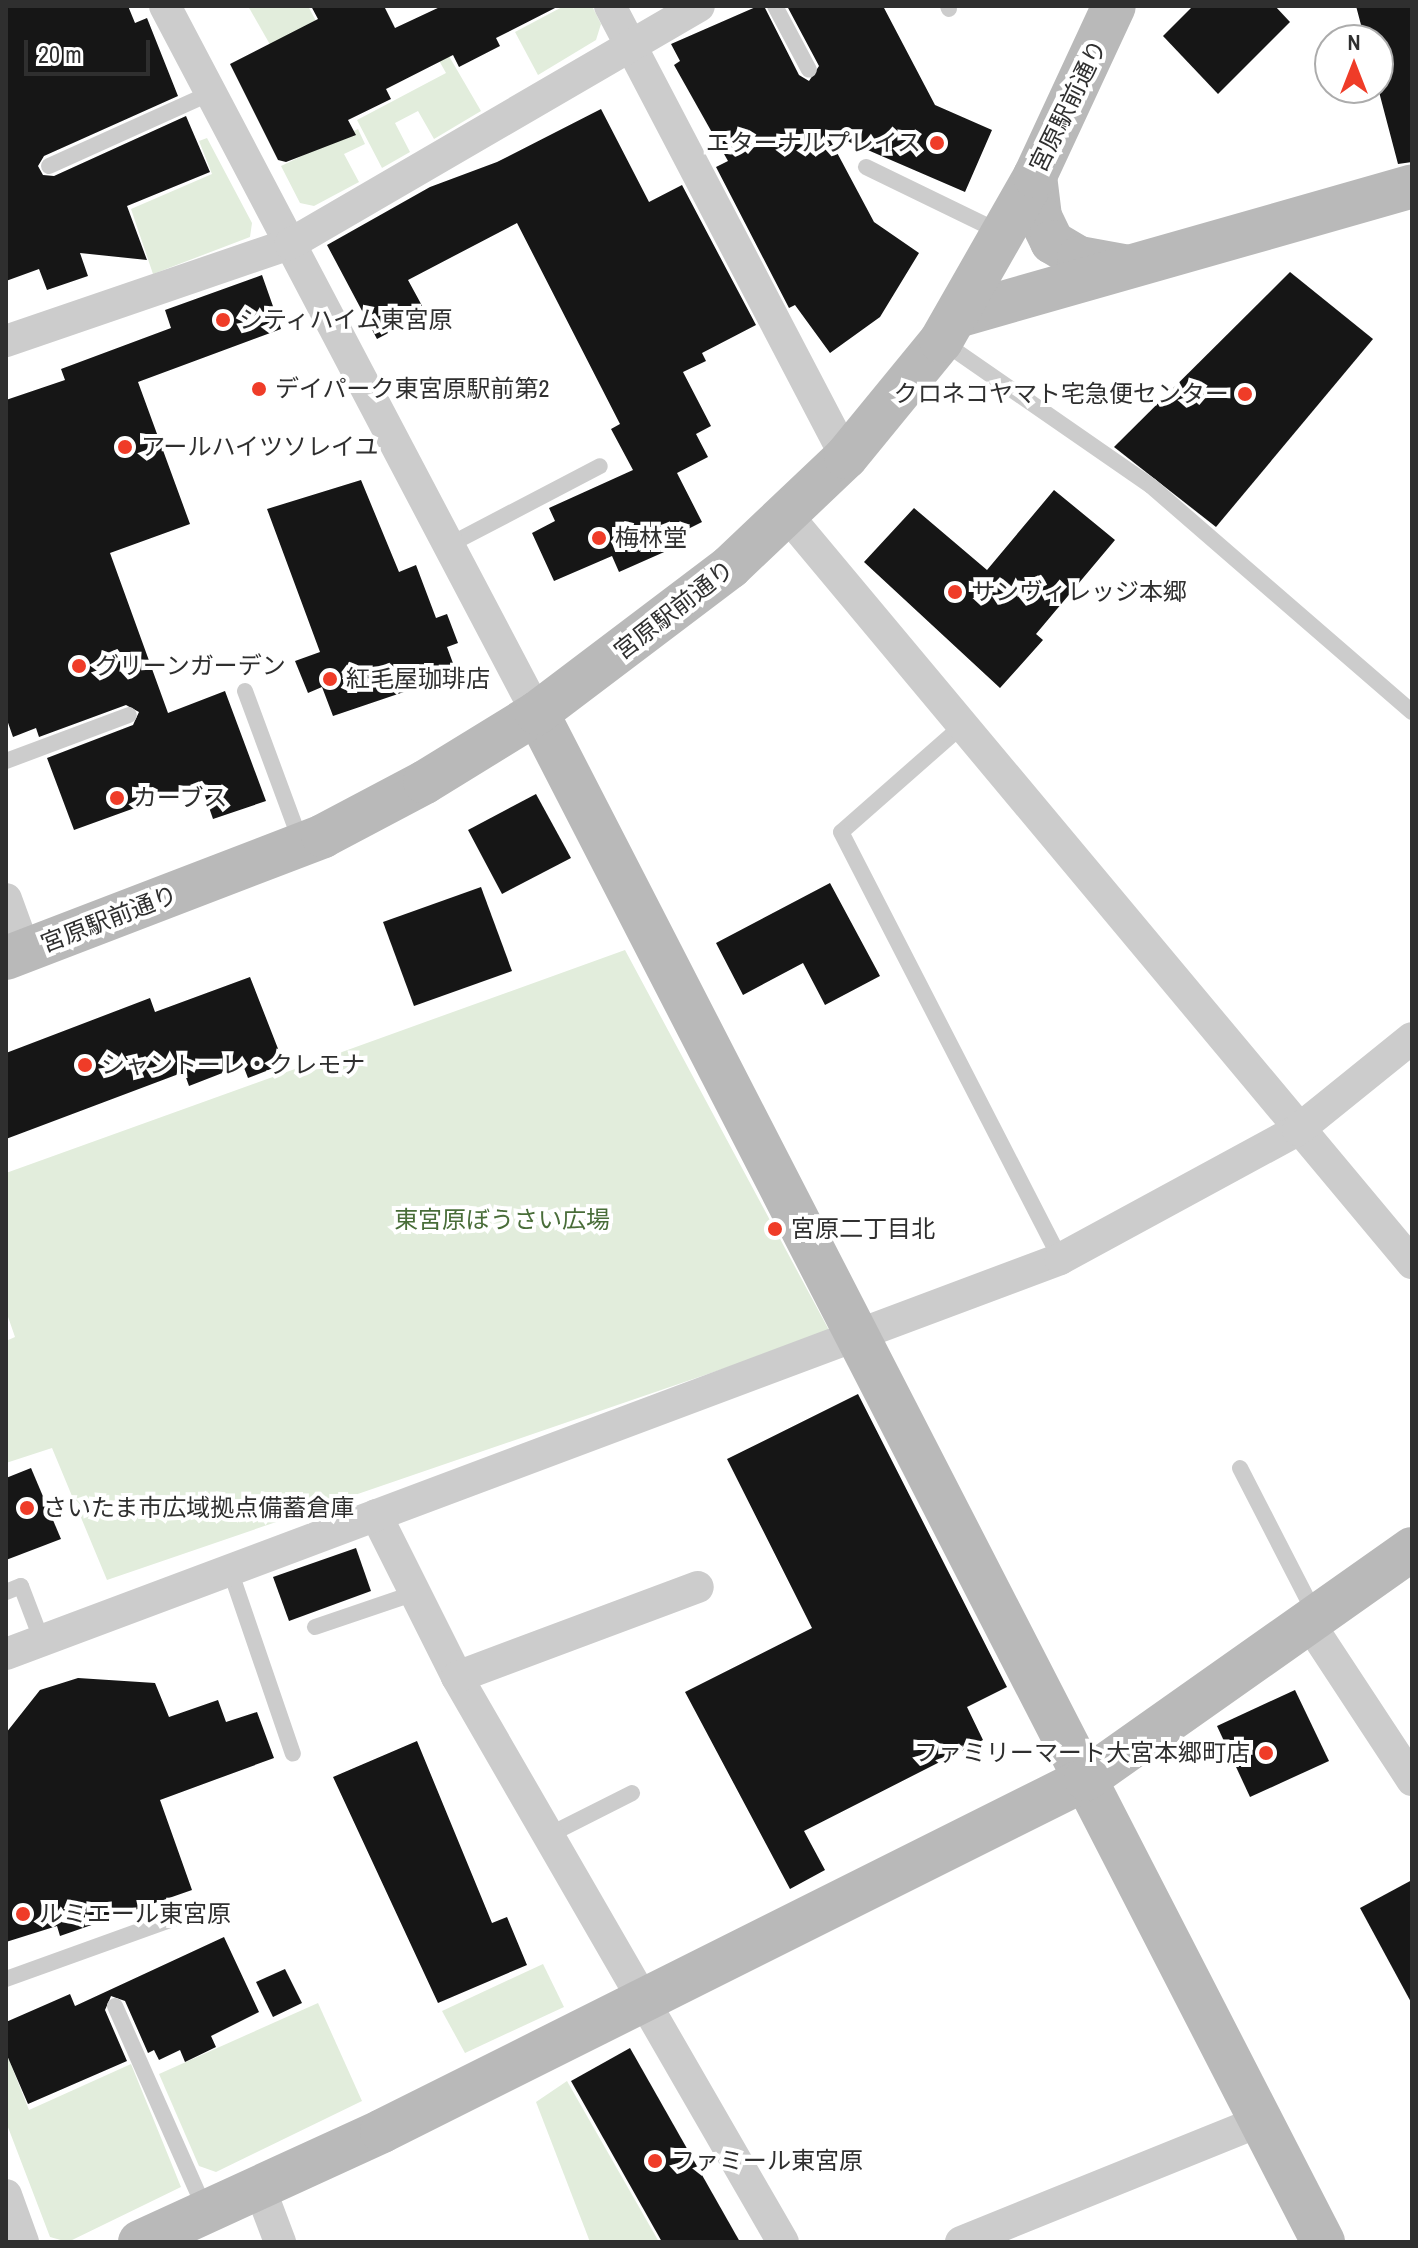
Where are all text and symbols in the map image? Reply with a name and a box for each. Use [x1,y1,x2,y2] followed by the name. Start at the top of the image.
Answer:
[28,24,154,74] scale bar
[1314,24,1394,104] north arrow
[1347,27,1361,57] text: N
[1023,35,1113,177] street label: 宮原駅前通り
[38,38,82,70] text: 20 m
[705,129,921,157] place label: エターナルプレイス
[928,134,946,152] marker: エターナルプレイス
[239,306,455,334] place label: シティハイム東宮原
[214,311,232,329] marker: シティハイム東宮原
[275,375,550,403] place label: デイパーク東宮原駅前第2
[250,380,268,398] marker: デイパーク東宮原駅前第2
[893,380,1229,408] place label: クロネコヤマト宅急便センター
[1236,385,1254,403] marker: クロネコヤマト宅急便センター
[141,433,380,461] place label: アールハイツソレイユ
[116,438,134,456] marker: アールハイツソレイユ
[615,524,687,552] place label: 梅林堂
[590,529,608,547] marker: 梅林堂
[608,554,740,666] street label: 宮原駅前通り
[971,578,1187,606] place label: サンヴィレッジ本郷
[946,583,964,601] marker: サンヴィレッジ本郷
[95,652,287,680] place label: グリーンガーデン
[70,657,88,675] marker: グリーンガーデン
[346,665,490,693] place label: 紅毛屋珈琲店
[321,670,339,688] marker: 紅毛屋珈琲店
[133,784,229,812] place label: カーブス
[108,789,126,807] marker: カーブス
[37,880,181,958] street label: 宮原駅前通り
[101,1051,365,1079] place label: シャントーレ・クレモナ
[76,1056,94,1074] marker: シャントーレ・クレモナ
[394,1206,610,1234] park label: 東宮原ぼうさい広場
[791,1215,935,1243] place label: 宮原二丁目北
[766,1220,784,1238] marker: 宮原二丁目北
[43,1494,355,1522] place label: さいたま市広域拠点備蓄倉庫
[18,1499,36,1517] marker: さいたま市広域拠点備蓄倉庫
[914,1739,1250,1767] place label: ファミリーマート大宮本郷町店
[1257,1744,1275,1762] marker: ファミリーマート大宮本郷町店
[39,1900,231,1928] place label: ルミエール東宮原
[14,1905,32,1923] marker: ルミエール東宮原
[671,2147,863,2175] place label: ファミール東宮原
[646,2152,664,2170] marker: ファミール東宮原

